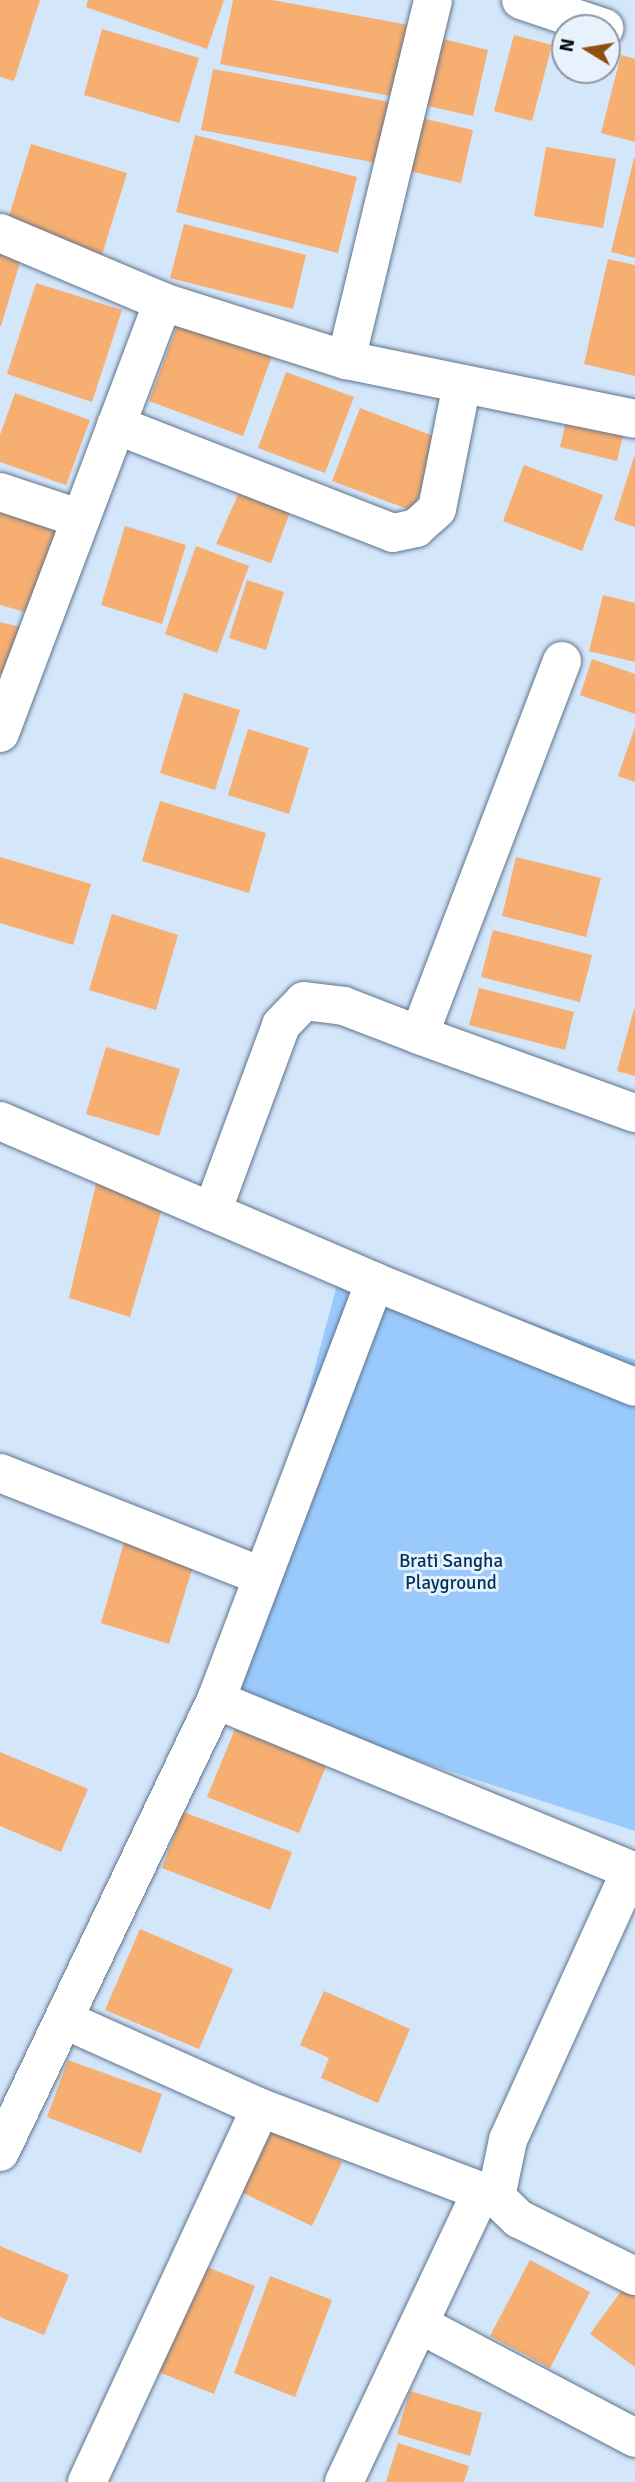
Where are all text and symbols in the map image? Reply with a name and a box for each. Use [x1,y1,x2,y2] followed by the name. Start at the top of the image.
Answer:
[551,14,621,84] north arrow
[554,37,580,54] text: N
[399,1551,503,1595] park label: Brati Sangha Playground

